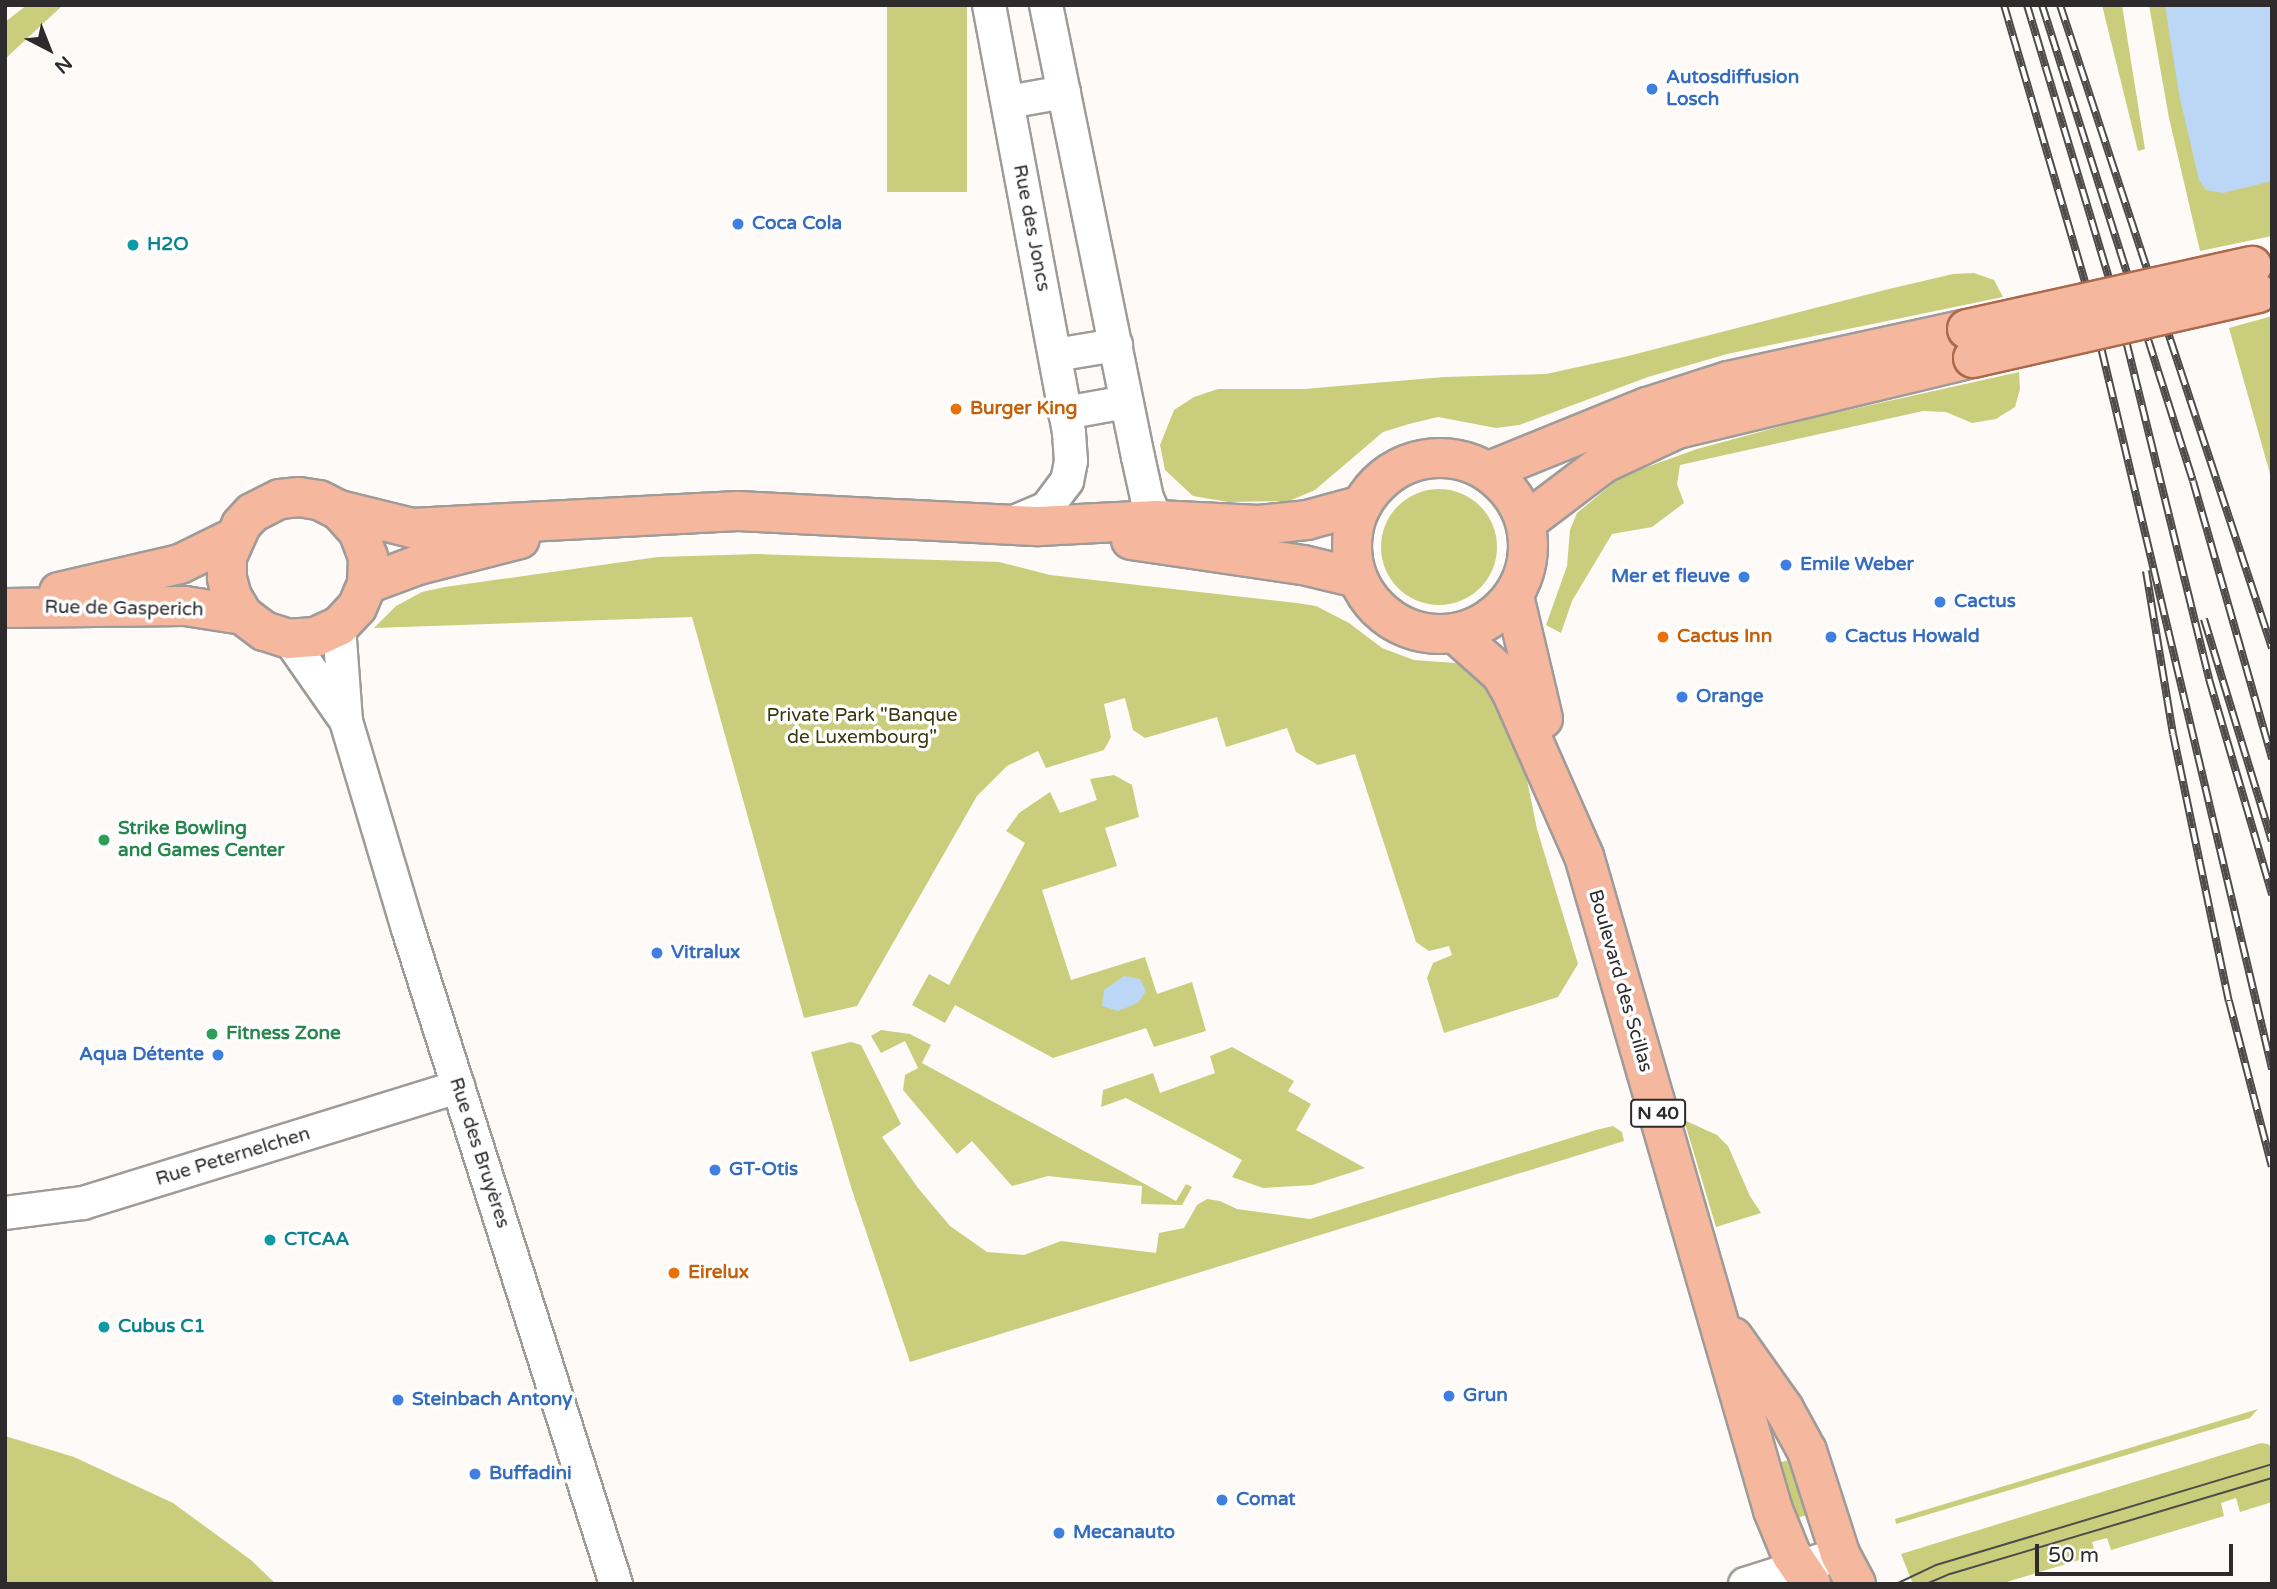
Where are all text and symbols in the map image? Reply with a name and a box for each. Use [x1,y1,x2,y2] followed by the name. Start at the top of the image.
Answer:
[14,14,84,84] north arrow
[50,51,76,78] text: N
[1666,67,1799,111] place label: Autosdiffusion Losch
[1644,81,1660,97] marker: Autosdiffusion Losch
[1008,163,1054,293] street label: Rue des Joncs
[752,213,842,235] place label: Coca Cola
[730,216,746,232] marker: Coca Cola
[147,234,189,256] place label: H2O
[125,237,141,253] marker: H2O
[970,398,1078,420] place label: Burger King
[948,401,964,417] marker: Burger King
[1800,554,1914,576] place label: Emile Weber
[1778,557,1794,573] marker: Emile Weber
[1611,566,1730,588] place label: Mer et fleuve
[1736,569,1752,585] marker: Mer et fleuve
[1954,591,2016,613] place label: Cactus
[1932,594,1948,610] marker: Cactus
[44,596,204,622] street label: Rue de Gasperich
[1677,626,1772,648] place label: Cactus Inn
[1845,626,1980,648] place label: Cactus Howald
[1655,629,1671,645] marker: Cactus Inn
[1823,629,1839,645] marker: Cactus Howald
[1696,686,1764,708] place label: Orange
[1674,689,1690,705] marker: Orange
[767,705,957,749] park label: Private Park "Banque de Luxembourg"
[118,818,285,862] place label: Strike Bowling and Games Center
[96,832,112,848] marker: Strike Bowling and Games Center
[1583,887,1657,1075] street label: Boulevard des Scillas
[671,942,740,964] place label: Vitralux
[649,945,665,961] marker: Vitralux
[226,1023,341,1045] place label: Fitness Zone
[204,1026,220,1042] marker: Fitness Zone
[79,1044,204,1066] place label: Aqua Détente
[210,1047,226,1063] marker: Aqua Détente
[444,1075,514,1231] street label: Rue des Bruyères
[1630,1098,1686,1128] road number: N 40
[153,1123,313,1191] street label: Rue Peternelchen
[729,1159,798,1181] place label: GT-Otis
[707,1162,723,1178] marker: GT-Otis
[284,1229,349,1251] place label: CTCAA
[262,1232,278,1248] marker: CTCAA
[688,1262,749,1284] place label: Eirelux
[666,1265,682,1281] marker: Eirelux
[118,1316,205,1338] place label: Cubus C1
[96,1319,112,1335] marker: Cubus C1
[1463,1385,1508,1407] place label: Grun
[1441,1388,1457,1404] marker: Grun
[412,1389,572,1411] place label: Steinbach Antony
[390,1392,406,1408] marker: Steinbach Antony
[489,1463,572,1485] place label: Buffadini
[467,1466,483,1482] marker: Buffadini
[1236,1489,1296,1511] place label: Comat
[1214,1492,1230,1508] marker: Comat
[1073,1522,1175,1544] place label: Mecanauto
[1051,1525,1067,1541] marker: Mecanauto
[2039,1530,2237,1574] scale bar
[2048,1543,2099,1568] text: 50 m

